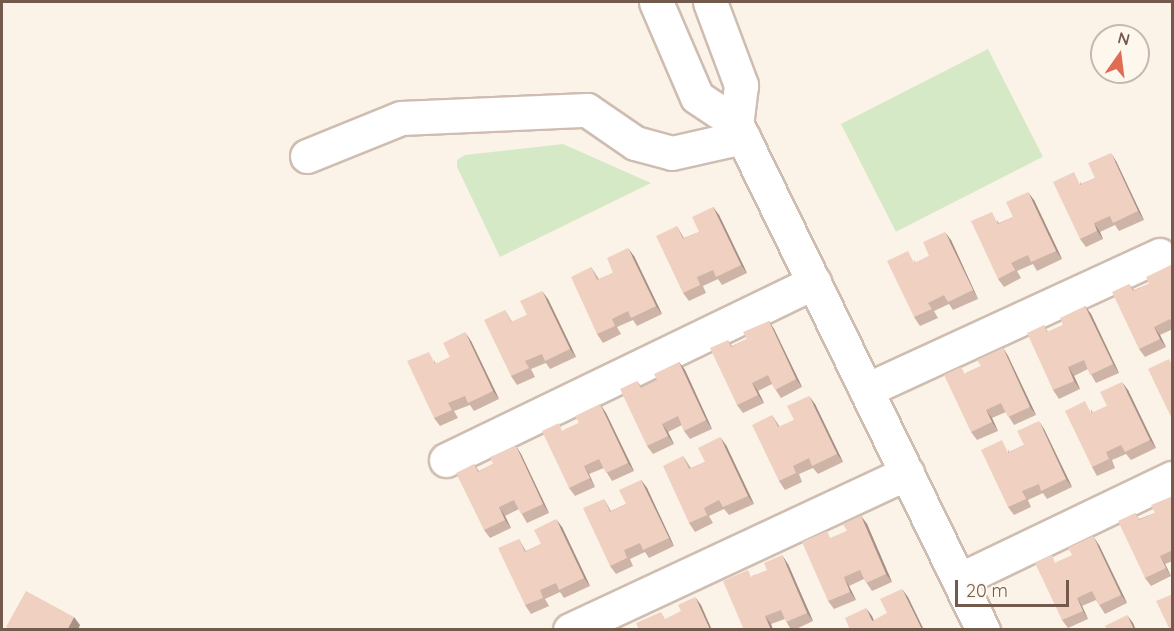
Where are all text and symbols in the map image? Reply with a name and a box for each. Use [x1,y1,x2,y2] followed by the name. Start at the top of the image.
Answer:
[1090,24,1150,84] north arrow
[1116,27,1132,50] text: N
[958,568,1072,606] scale bar
[966,579,1008,602] text: 20 m

